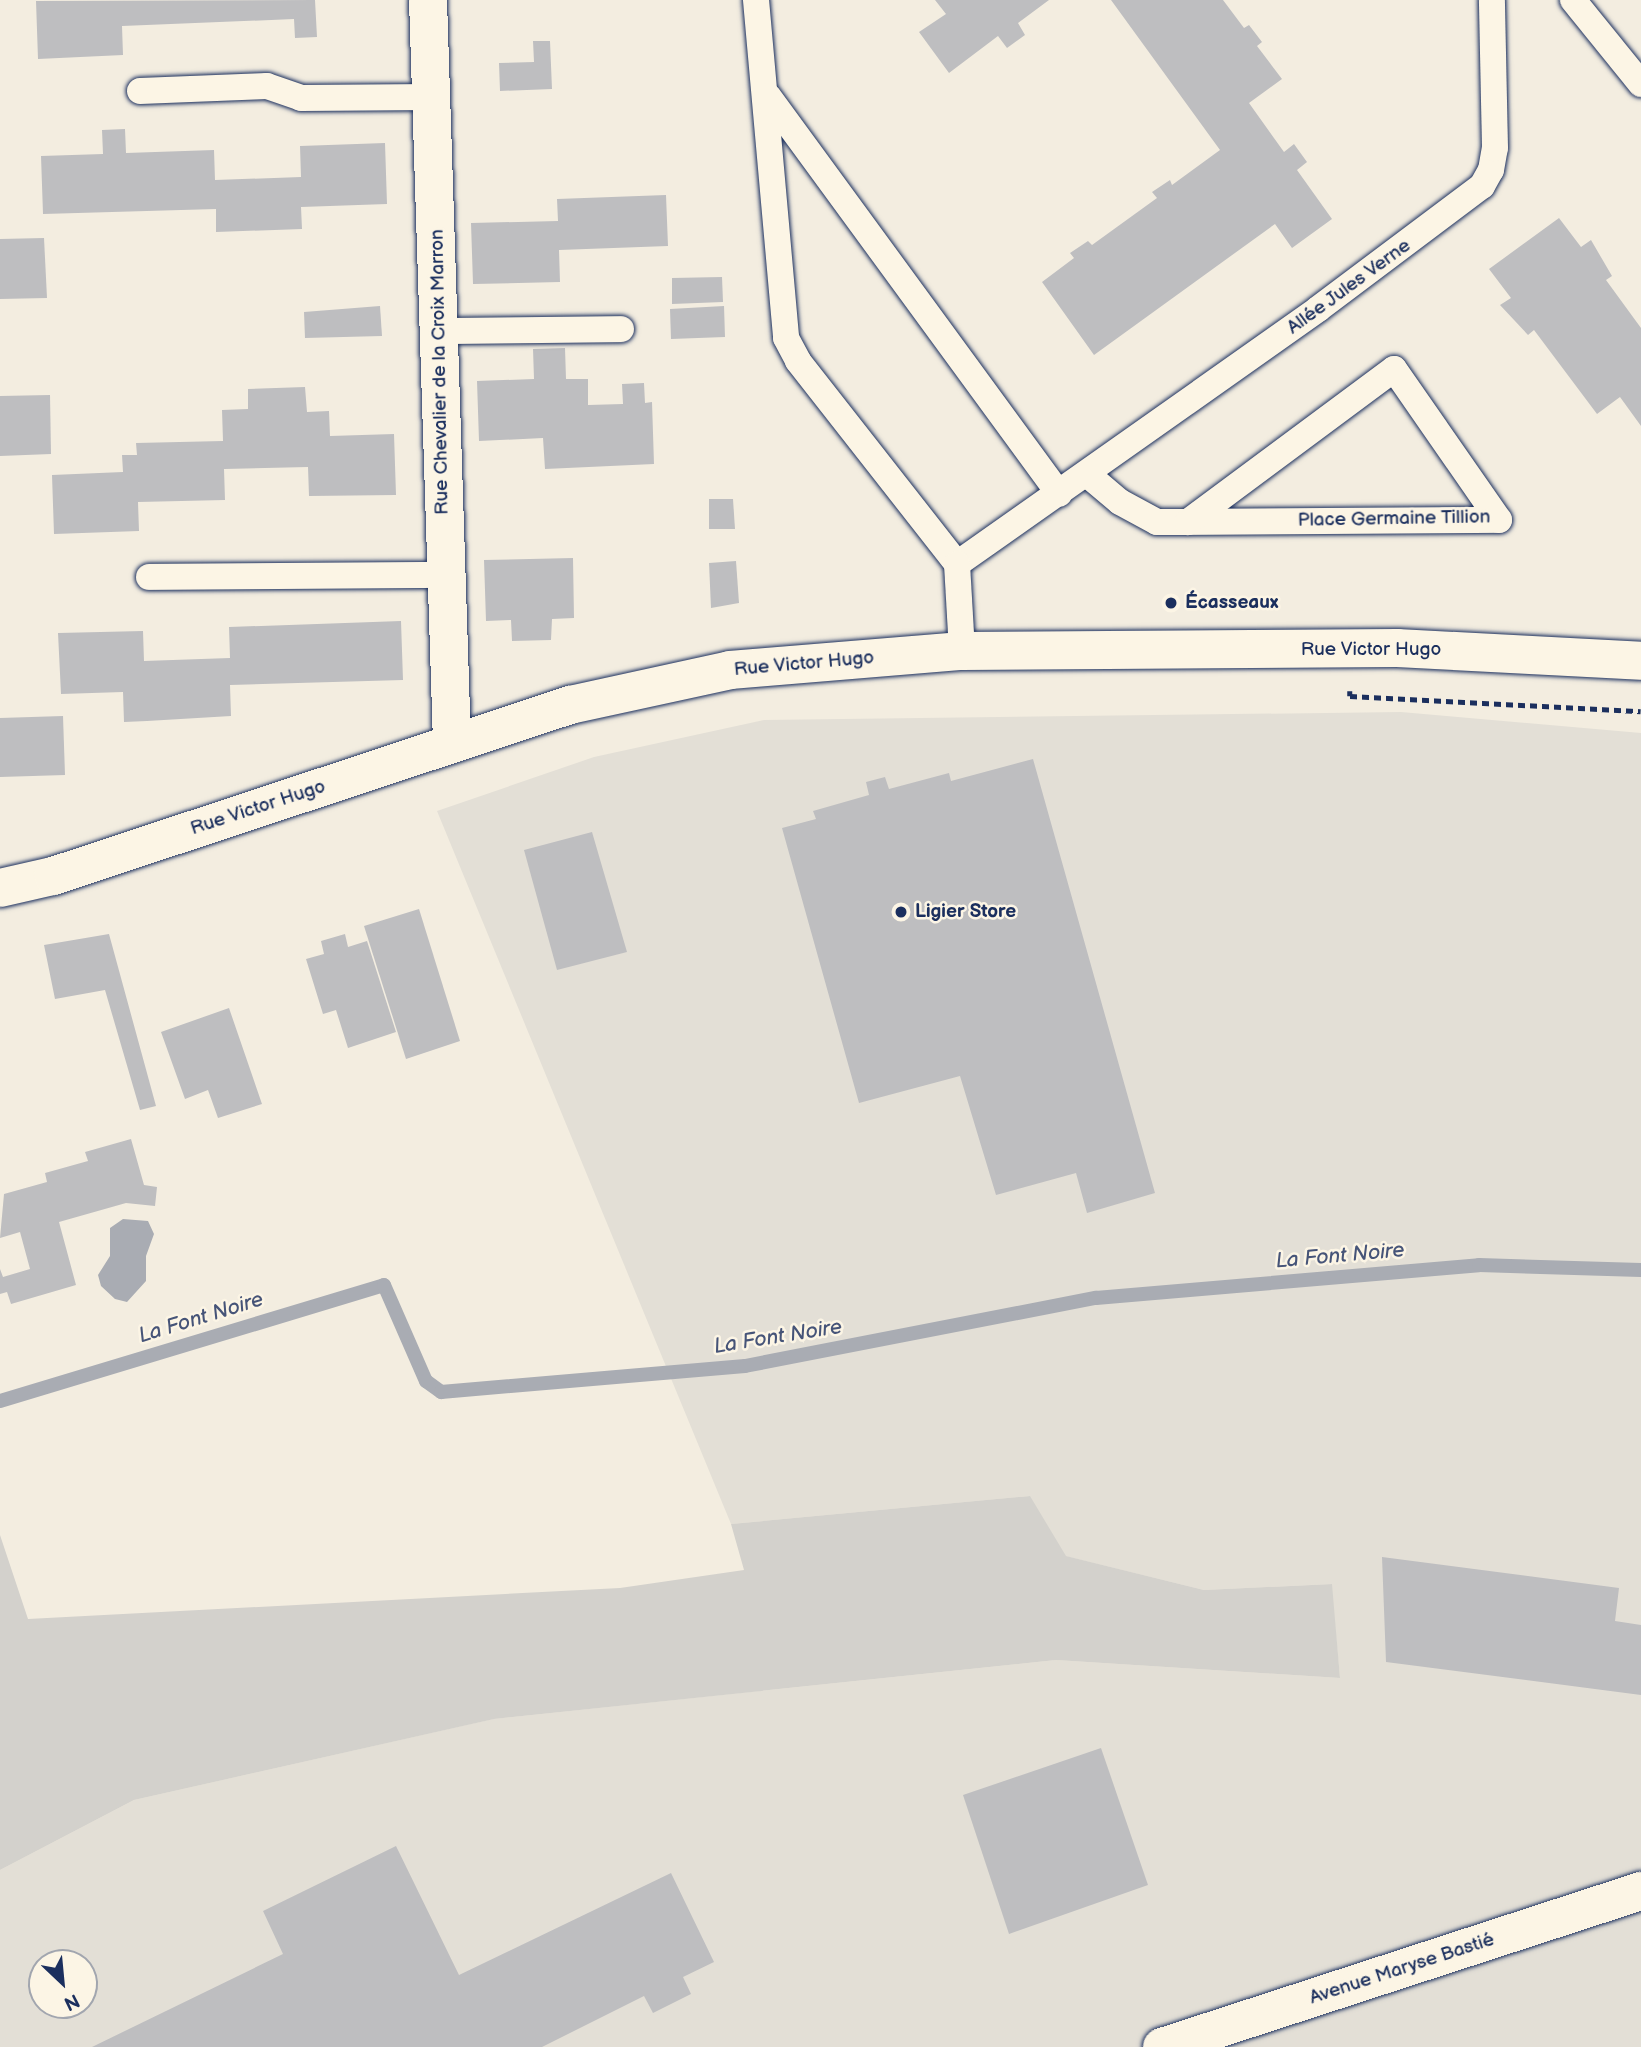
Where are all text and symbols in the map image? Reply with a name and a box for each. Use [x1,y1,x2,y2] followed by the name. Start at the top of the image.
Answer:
[426,229,454,515] street label: Rue Chevalier de la Croix Marron
[1282,234,1416,340] street label: Allée Jules Verne
[1297,506,1491,532] street label: Place Germaine Tillion
[1185,592,1278,614] place label: Écasseaux
[1163,595,1179,611] marker: Écasseaux
[1300,639,1442,661] street label: Rue Victor Hugo
[733,646,875,682] street label: Rue Victor Hugo
[187,775,329,841] street label: Rue Victor Hugo
[915,901,1016,923] place label: Ligier Store
[893,904,909,920] marker: Ligier Store
[1275,1238,1405,1274] water label: La Font Noire
[136,1287,266,1349] water label: La Font Noire
[712,1314,844,1360] water label: La Font Noire
[1307,1928,1497,2010] street label: Avenue Maryse Bastié
[28,1949,98,2019] north arrow
[60,1988,83,2015] text: N

